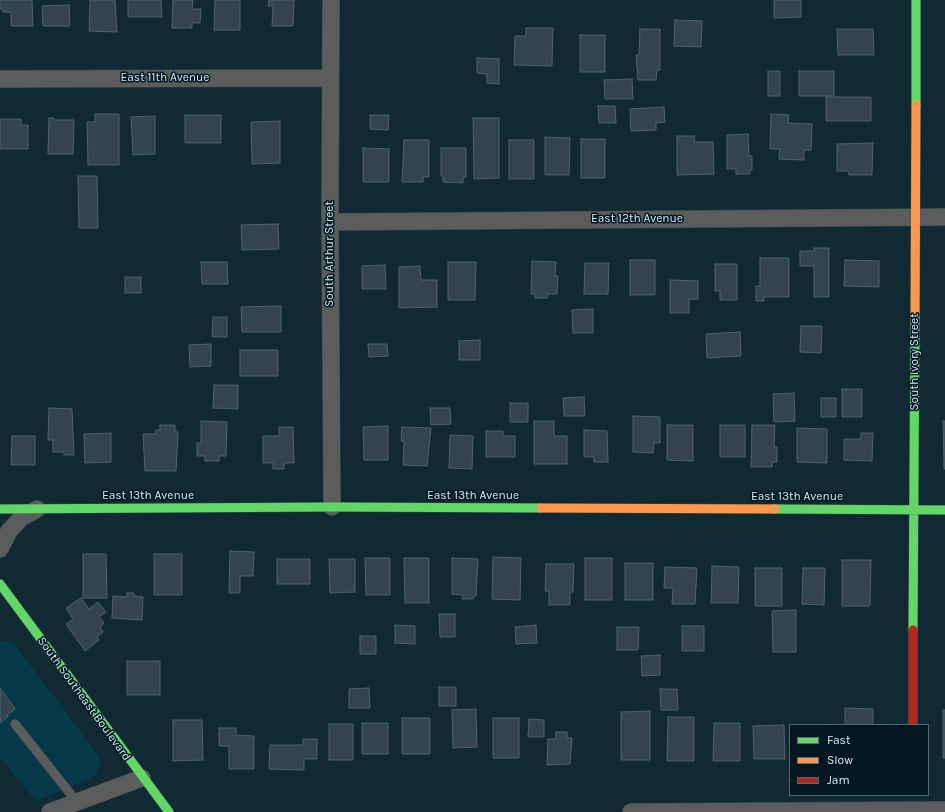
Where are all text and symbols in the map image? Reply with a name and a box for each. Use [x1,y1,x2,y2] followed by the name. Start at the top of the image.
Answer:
[120,71,210,85] street label: East 11th Avenue
[323,201,337,307] street label: South Arthur Street
[591,212,683,226] street label: East 12th Avenue
[908,313,922,411] street label: South Ivory Street
[102,489,194,503] street label: East 13th Avenue
[427,489,519,503] street label: East 13th Avenue
[751,490,843,504] street label: East 13th Avenue
[34,634,134,764] street label: South Southeast Boulevard
[789,724,929,796] legend
[827,733,850,747] text: Fast
[827,753,853,767] text: Slow
[827,773,850,787] text: Jam

